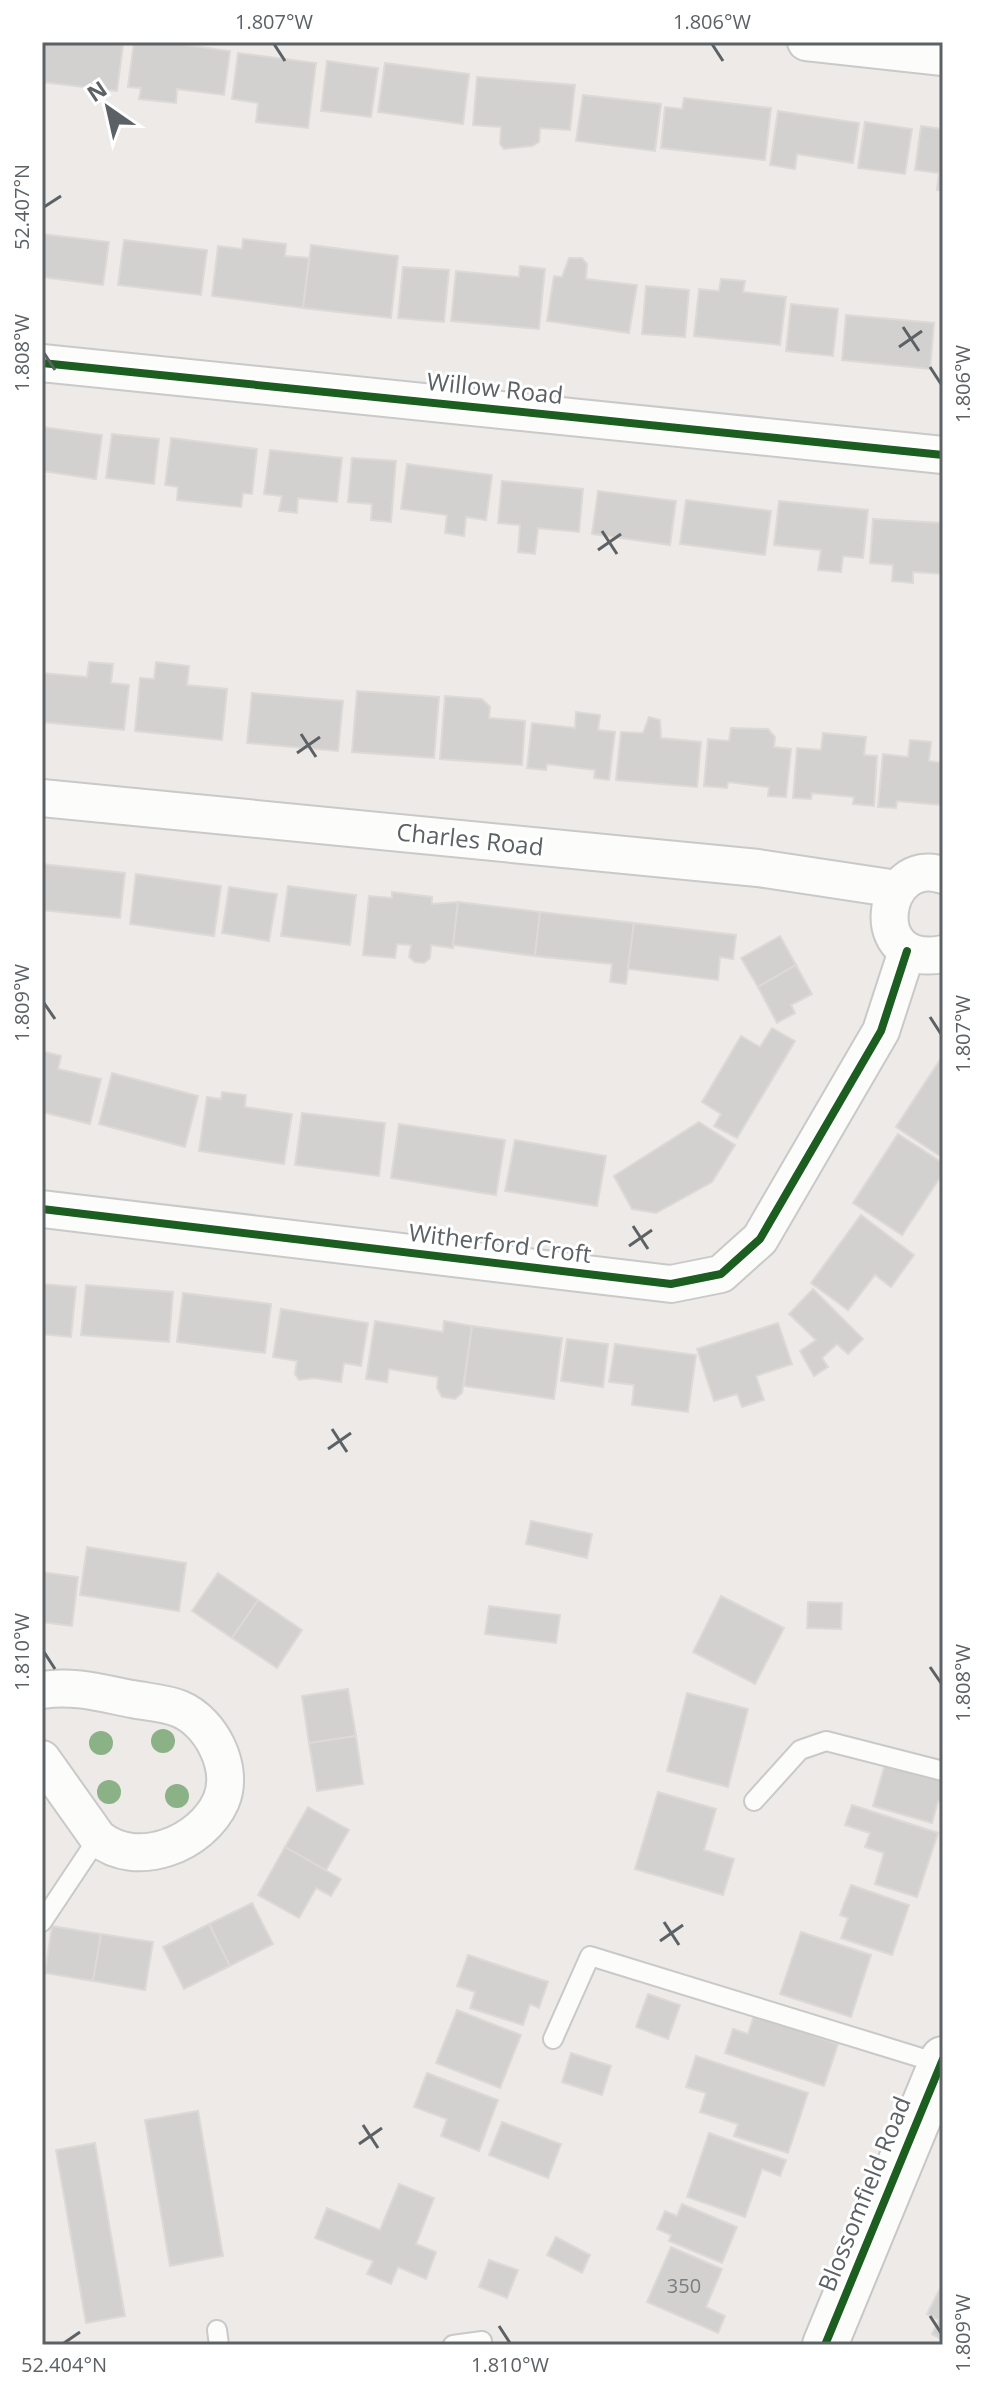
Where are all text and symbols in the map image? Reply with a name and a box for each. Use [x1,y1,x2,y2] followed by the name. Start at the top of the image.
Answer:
[235,8,314,35] text: 1.807°W
[673,8,752,35] text: 1.806°W
[68,68,148,148] north arrow
[80,73,112,108] text: N
[8,164,35,250] text: 52.407°N
[8,313,35,392] text: 1.808°W
[949,344,976,423] text: 1.806°W
[425,364,565,411] street label: Willow Road
[395,814,545,863] street label: Charles Road
[8,963,35,1042] text: 1.809°W
[949,994,976,1073] text: 1.807°W
[407,1215,594,1270] street label: Witherford Croft
[8,1612,35,1691] text: 1.810°W
[949,1643,976,1722] text: 1.808°W
[809,2091,918,2296] street label: Blossomfield Road
[667,2272,701,2299] house number: 350
[949,2293,976,2372] text: 1.809°W
[21,2351,107,2378] text: 52.404°N
[471,2351,550,2378] text: 1.810°W

